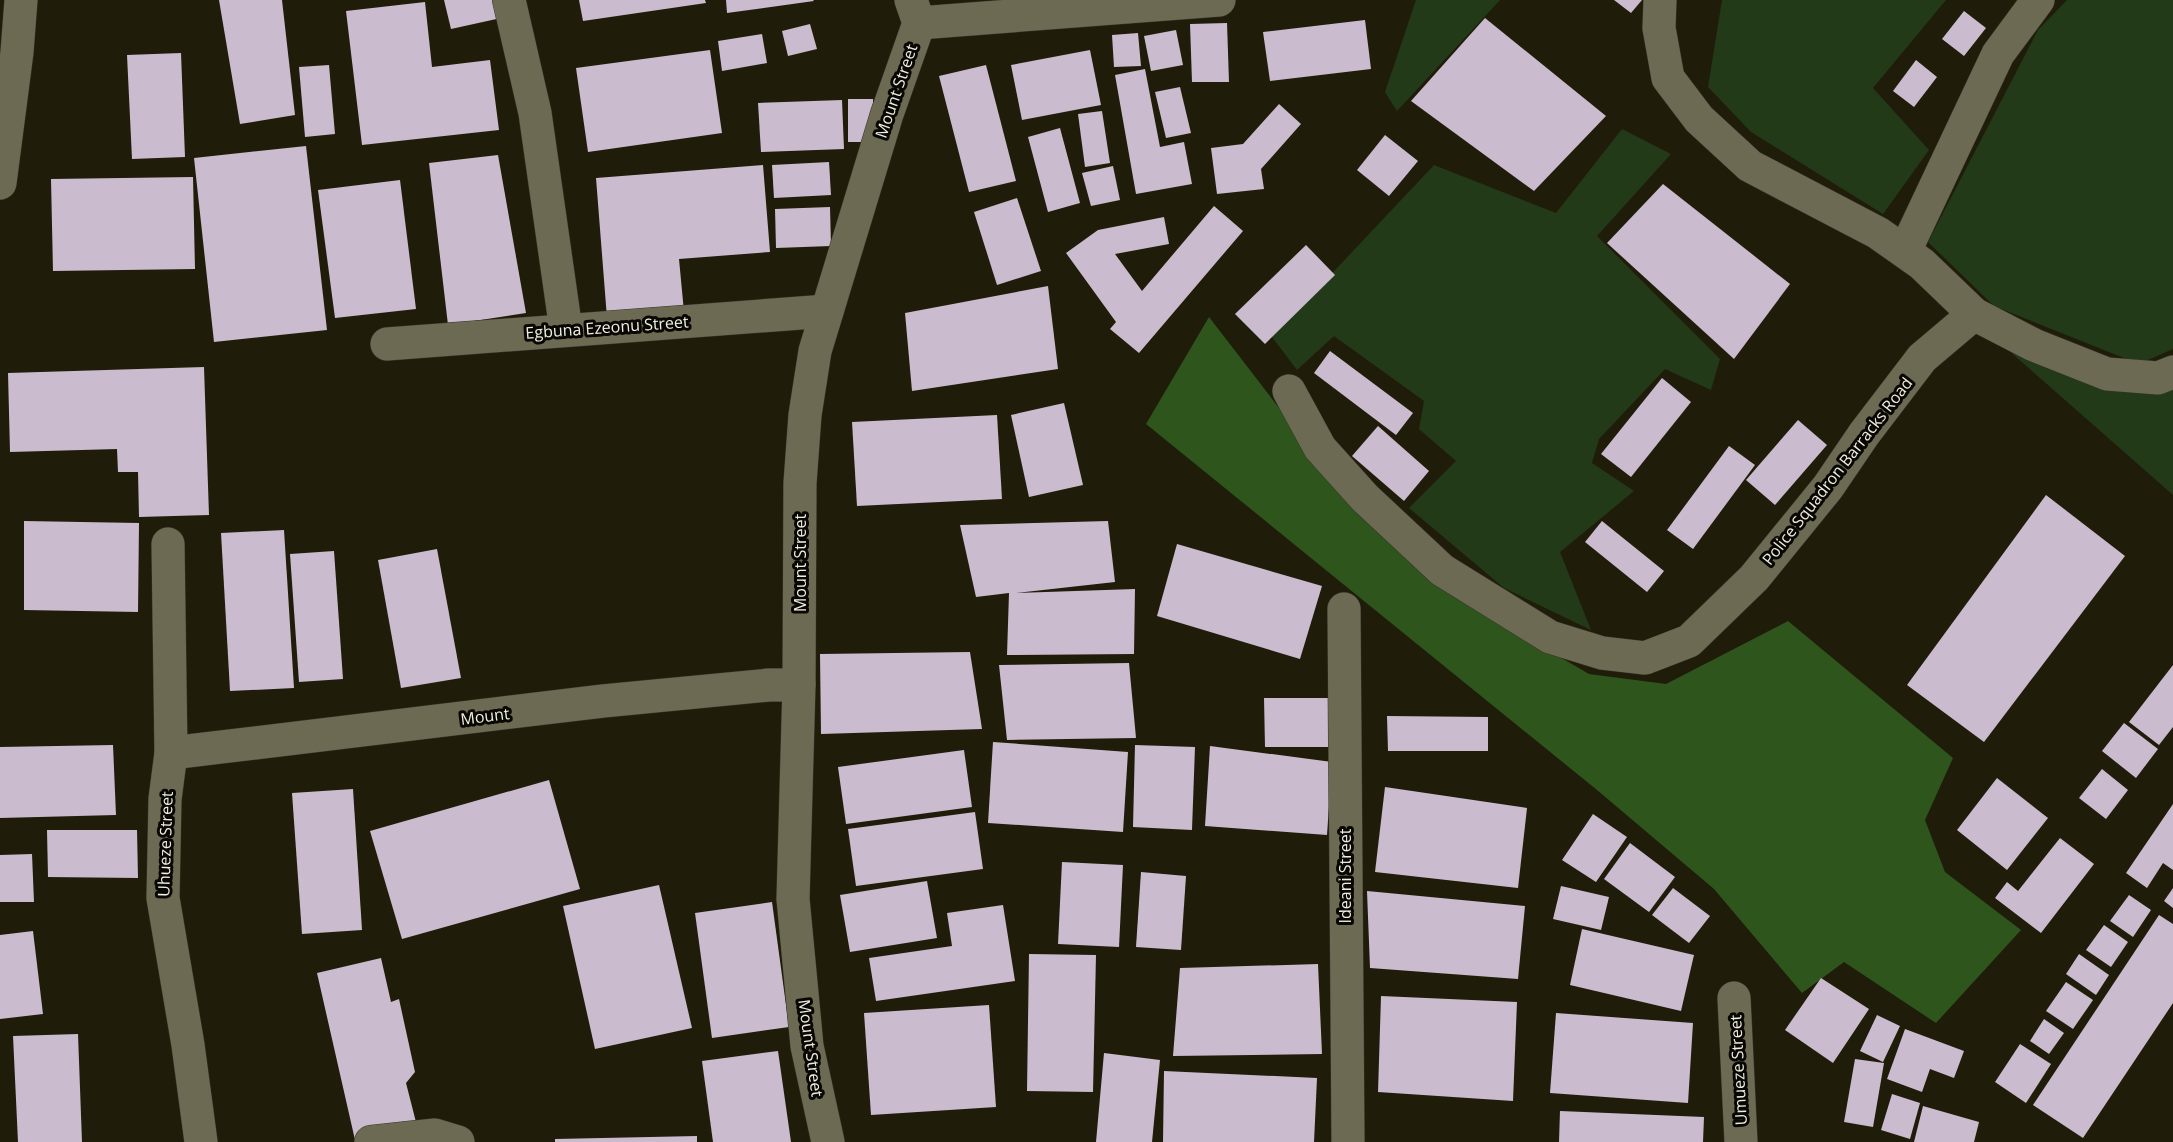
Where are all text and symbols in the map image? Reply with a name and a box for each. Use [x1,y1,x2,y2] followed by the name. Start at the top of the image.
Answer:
[870,41,922,141] street label: Mount Street
[525,310,690,344] street label: Egbuna Ezeonu Street
[1757,373,1917,569] street label: Police Squadron Barracks Road
[789,514,811,612] street label: Mount Street
[459,702,511,730] street label: Mount
[152,791,178,897] street label: Uhueze Street
[1334,828,1356,923] street label: Ideani Street
[793,998,829,1098] street label: Mount Street
[1724,1014,1752,1126] street label: Umueze Street

